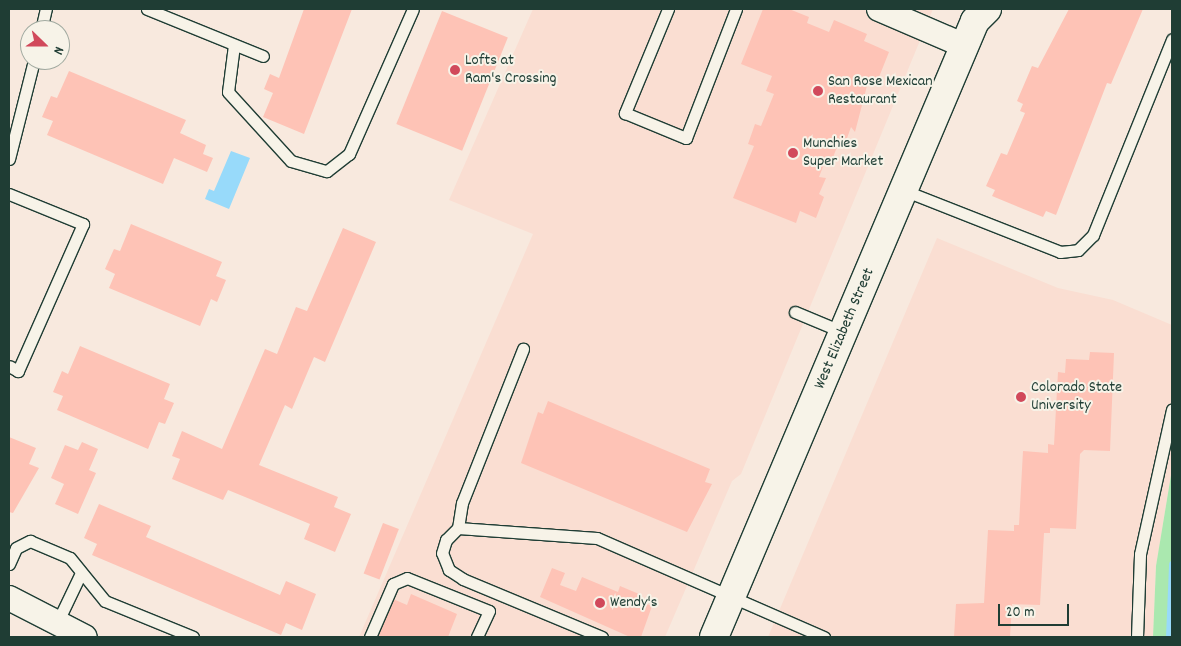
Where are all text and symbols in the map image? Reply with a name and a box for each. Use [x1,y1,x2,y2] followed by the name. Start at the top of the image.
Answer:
[20,20,70,70] north arrow
[47,43,69,57] text: N
[465,51,557,89] place label: Lofts at Ram's Crossing
[449,64,461,76] marker: Lofts at Ram's Crossing
[828,72,933,110] place label: San Rose Mexican Restaurant
[812,85,824,97] marker: San Rose Mexican Restaurant
[803,134,883,172] place label: Munchies Super Market
[787,147,799,159] marker: Munchies Super Market
[811,265,879,393] street label: West Elizabeth Street
[1031,378,1122,416] place label: Colorado State University
[1015,391,1027,403] marker: Colorado State University
[610,593,657,613] place label: Wendy's
[1001,594,1072,626] scale bar
[594,597,606,609] marker: Wendy's
[1006,602,1034,624] text: 20 m

